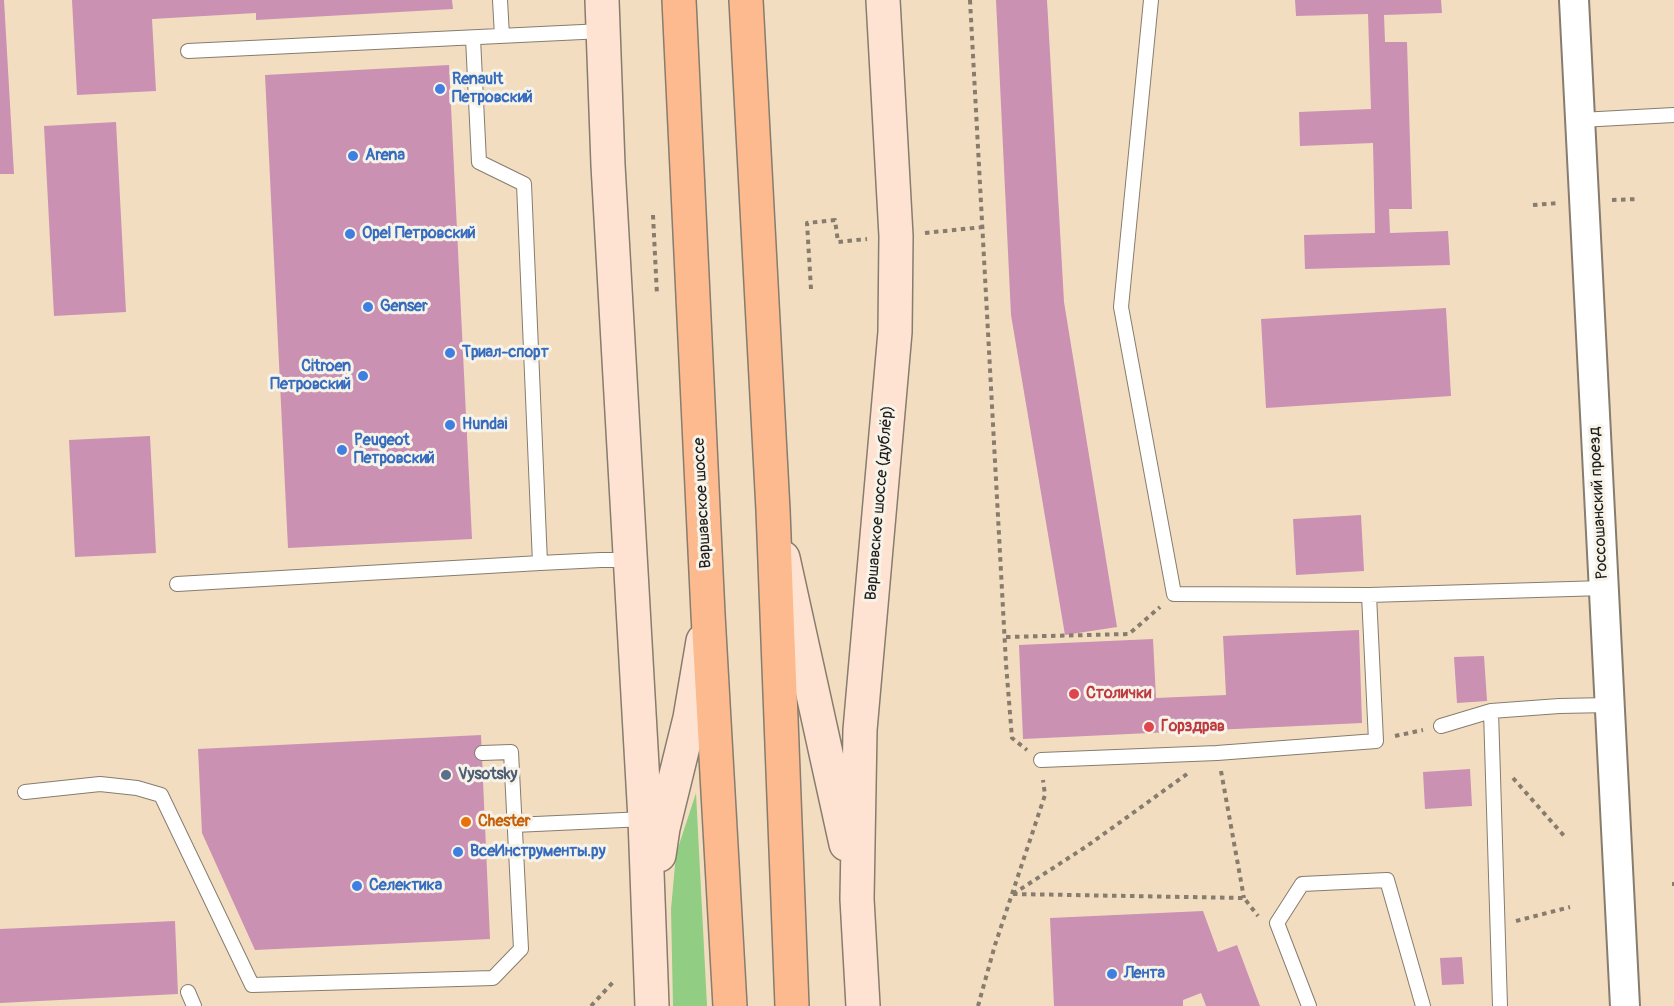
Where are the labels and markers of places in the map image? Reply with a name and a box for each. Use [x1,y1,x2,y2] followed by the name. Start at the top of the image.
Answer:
[452,70,533,108] place label: Renault Петровский
[433,82,447,96] marker: Renault Петровский
[365,146,405,166] place label: Arena
[346,149,360,163] marker: Arena
[362,224,476,244] place label: Opel Петровский
[343,227,357,241] marker: Opel Петровский
[380,297,428,317] place label: Genser
[361,300,375,314] marker: Genser
[462,343,549,363] place label: Триал-спорт
[443,346,457,360] marker: Триал-спорт
[270,357,351,395] place label: Citroen Петровский
[356,369,370,383] marker: Citroen Петровский
[462,415,507,435] place label: Hundai
[443,418,457,432] marker: Hundai
[354,431,435,469] place label: Peugeot Петровский
[335,443,349,457] marker: Peugeot Петровский
[1086,684,1151,704] place label: Столички
[1067,687,1081,701] marker: Столички
[1161,717,1225,737] place label: Горздрав
[1142,720,1156,734] marker: Горздрав
[458,765,517,785] place label: Vysotsky
[439,768,453,782] marker: Vysotsky
[478,812,530,832] place label: Chester
[459,815,473,829] marker: Chester
[470,842,605,862] place label: ВсеИнструменты.ру
[451,845,465,859] marker: ВсеИнструменты.ру
[369,876,442,896] place label: Селектика
[350,879,364,893] marker: Селектика
[1124,964,1165,984] place label: Лента
[1105,967,1119,981] marker: Лента

